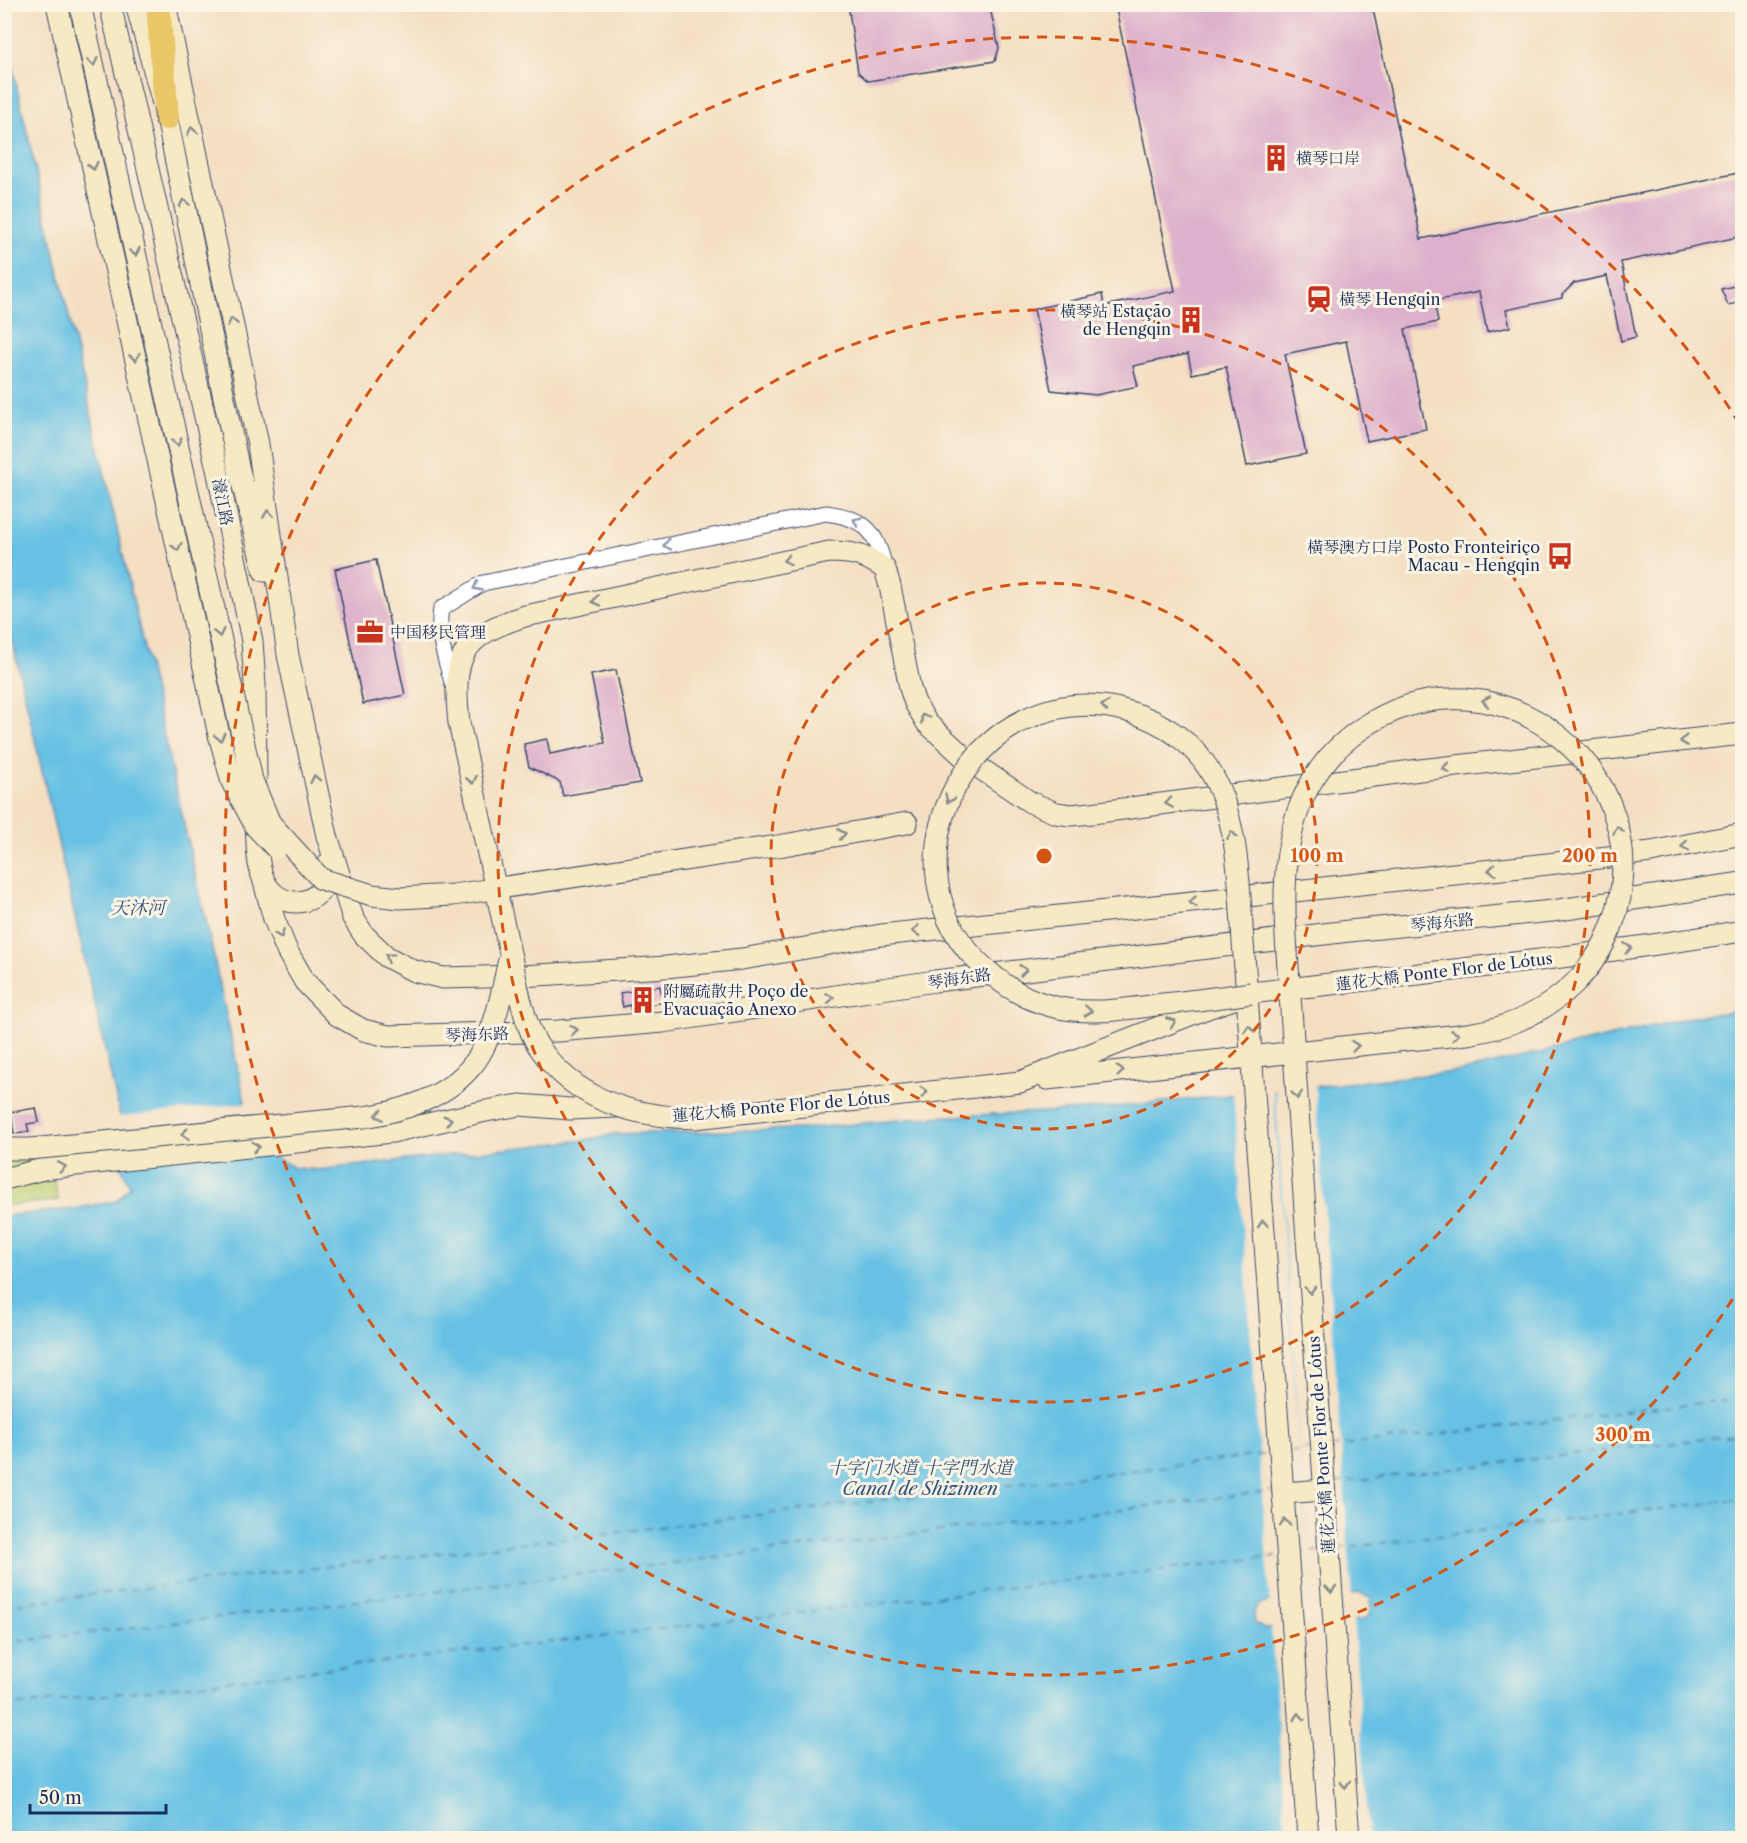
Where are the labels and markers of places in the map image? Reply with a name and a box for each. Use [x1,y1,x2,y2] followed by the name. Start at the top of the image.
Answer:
[1261,143,1291,173] building icon: 横琴口岸
[1296,148,1360,168] place label: 横琴口岸
[1304,284,1334,314] station icon: 橫琴 Hengqin
[1339,289,1441,309] place label: 橫琴 Hengqin
[1060,301,1171,339] place label: 橫琴站 Estação de Hengqin
[1176,305,1206,335] building icon: 橫琴站 Estação de Hengqin
[1307,537,1540,575] place label: 橫琴澳方口岸 Posto Fronteiriço Macau - Hengqin
[1545,541,1575,571] bus stop icon: 橫琴澳方口岸 Posto Fronteiriço Macau - Hengqin
[355,617,385,647] office icon: 中国移民管理
[390,622,486,642] place label: 中国移民管理
[1034,846,1054,866] centre of rings
[663,981,809,1019] place label: 附屬疏散井 Poço de Evacuação Anexo
[628,985,658,1015] building icon: 附屬疏散井 Poço de Evacuação Anexo

